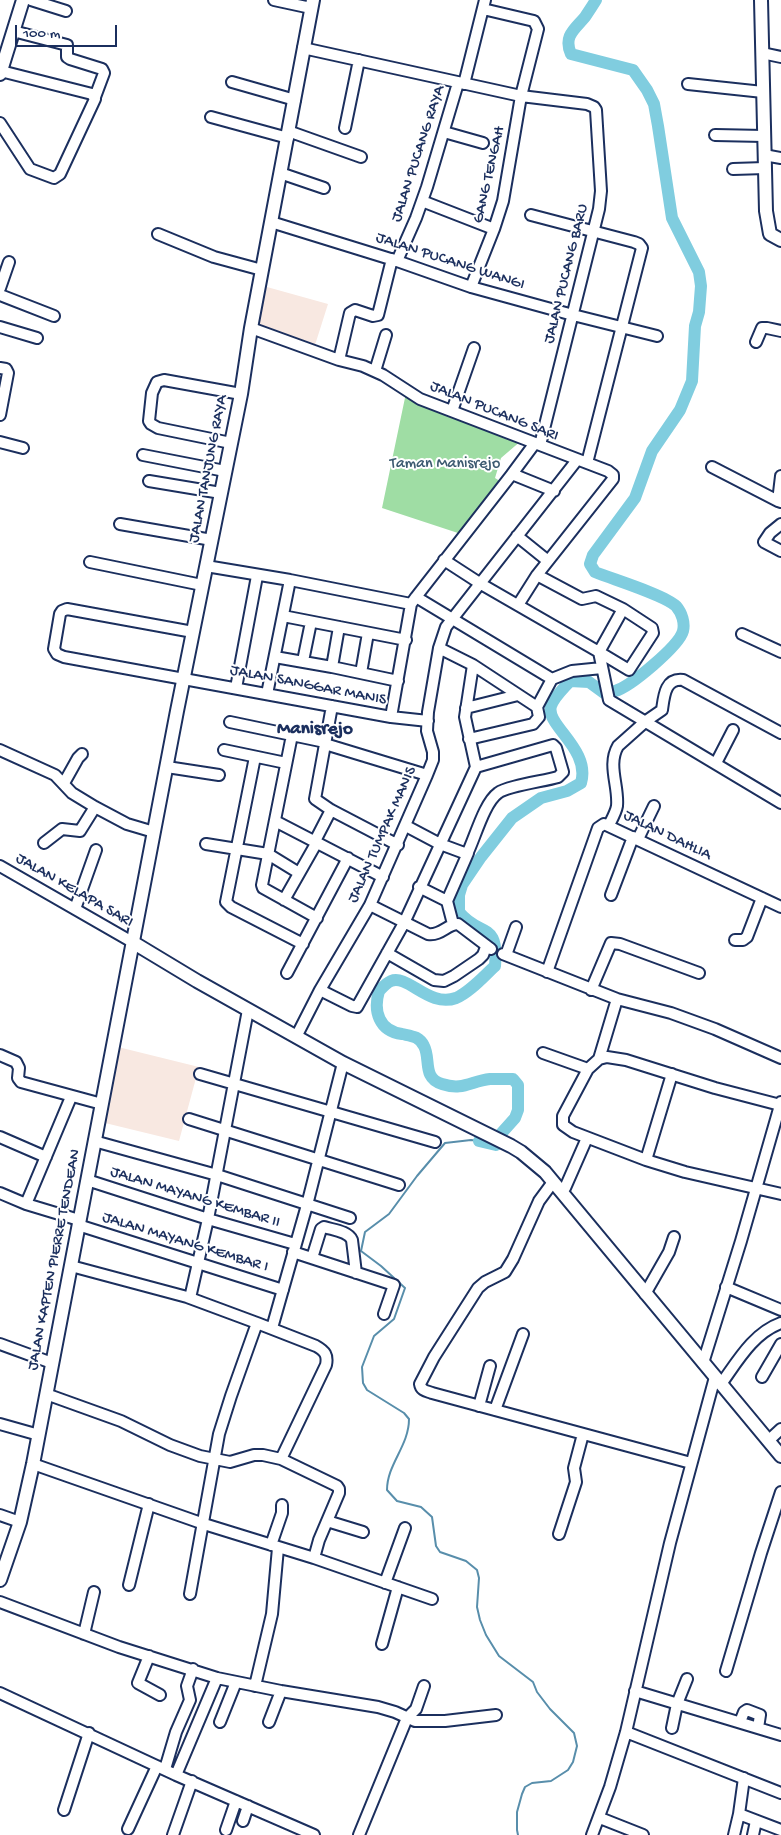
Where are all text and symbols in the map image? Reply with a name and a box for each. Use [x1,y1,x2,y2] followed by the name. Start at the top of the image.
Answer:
[18,15,120,47] scale bar
[23,25,60,43] text: 100 m
[388,83,450,225] street label: JALAN PUCANG RAYA
[470,125,510,225] street label: GANG TENGAH
[540,202,594,346] street label: JALAN PUCANG BARU
[373,229,527,295] street label: JALAN PUCANG WANGI
[427,377,561,447] street label: JALAN PUCANG SARI
[185,393,233,545] street label: JALAN TANJUNG RAYA
[390,455,500,475] park label: Taman Manisrejo
[228,661,388,711] street label: JALAN SANGGAR MANIS
[277,719,353,741] district label: Manisrejo
[344,764,422,906] street label: JALAN TUMPAK MANIS
[620,806,714,866] street label: JALAN DAHLIA
[12,850,136,932] street label: JALAN KELAPA SARI
[24,1148,86,1372] street label: JALAN KAPTEN PIERRE TENDEAN
[108,1163,282,1233] street label: JALAN MAYANG KEMBAR II
[100,1209,270,1277] street label: JALAN MAYANG KEMBAR I

